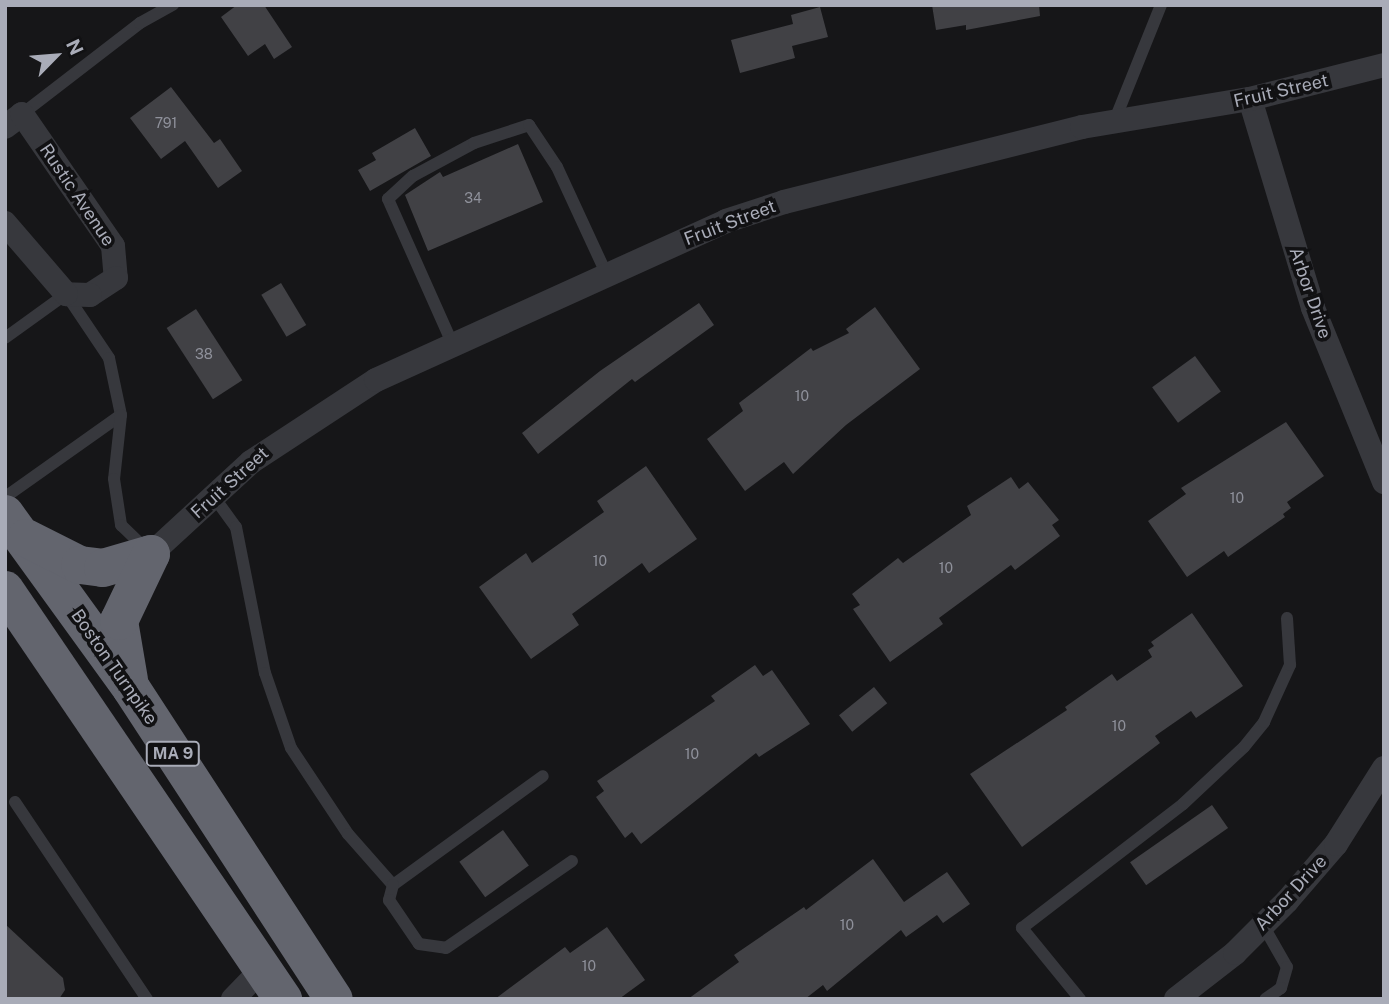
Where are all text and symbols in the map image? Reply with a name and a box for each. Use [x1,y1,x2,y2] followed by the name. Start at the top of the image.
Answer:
[21,21,91,91] north arrow
[62,36,88,59] text: N
[1231,70,1331,112] street label: Fruit Street
[155,115,177,131] house number: 791
[35,140,119,250] street label: Rustic Avenue
[464,190,482,206] house number: 34
[681,196,779,250] street label: Fruit Street
[1284,244,1336,342] street label: Arbor Drive
[195,346,213,362] house number: 38
[795,388,809,404] house number: 10
[187,443,273,523] street label: Fruit Street
[1230,490,1244,506] house number: 10
[593,553,607,569] house number: 10
[939,560,953,576] house number: 10
[66,605,162,729] street label: Boston Turnpike
[1112,718,1126,734] house number: 10
[145,741,201,766] road number: MA 9
[685,746,699,762] house number: 10
[1251,851,1331,935] street label: Arbor Drive
[840,917,854,933] house number: 10
[582,958,596,974] house number: 10

